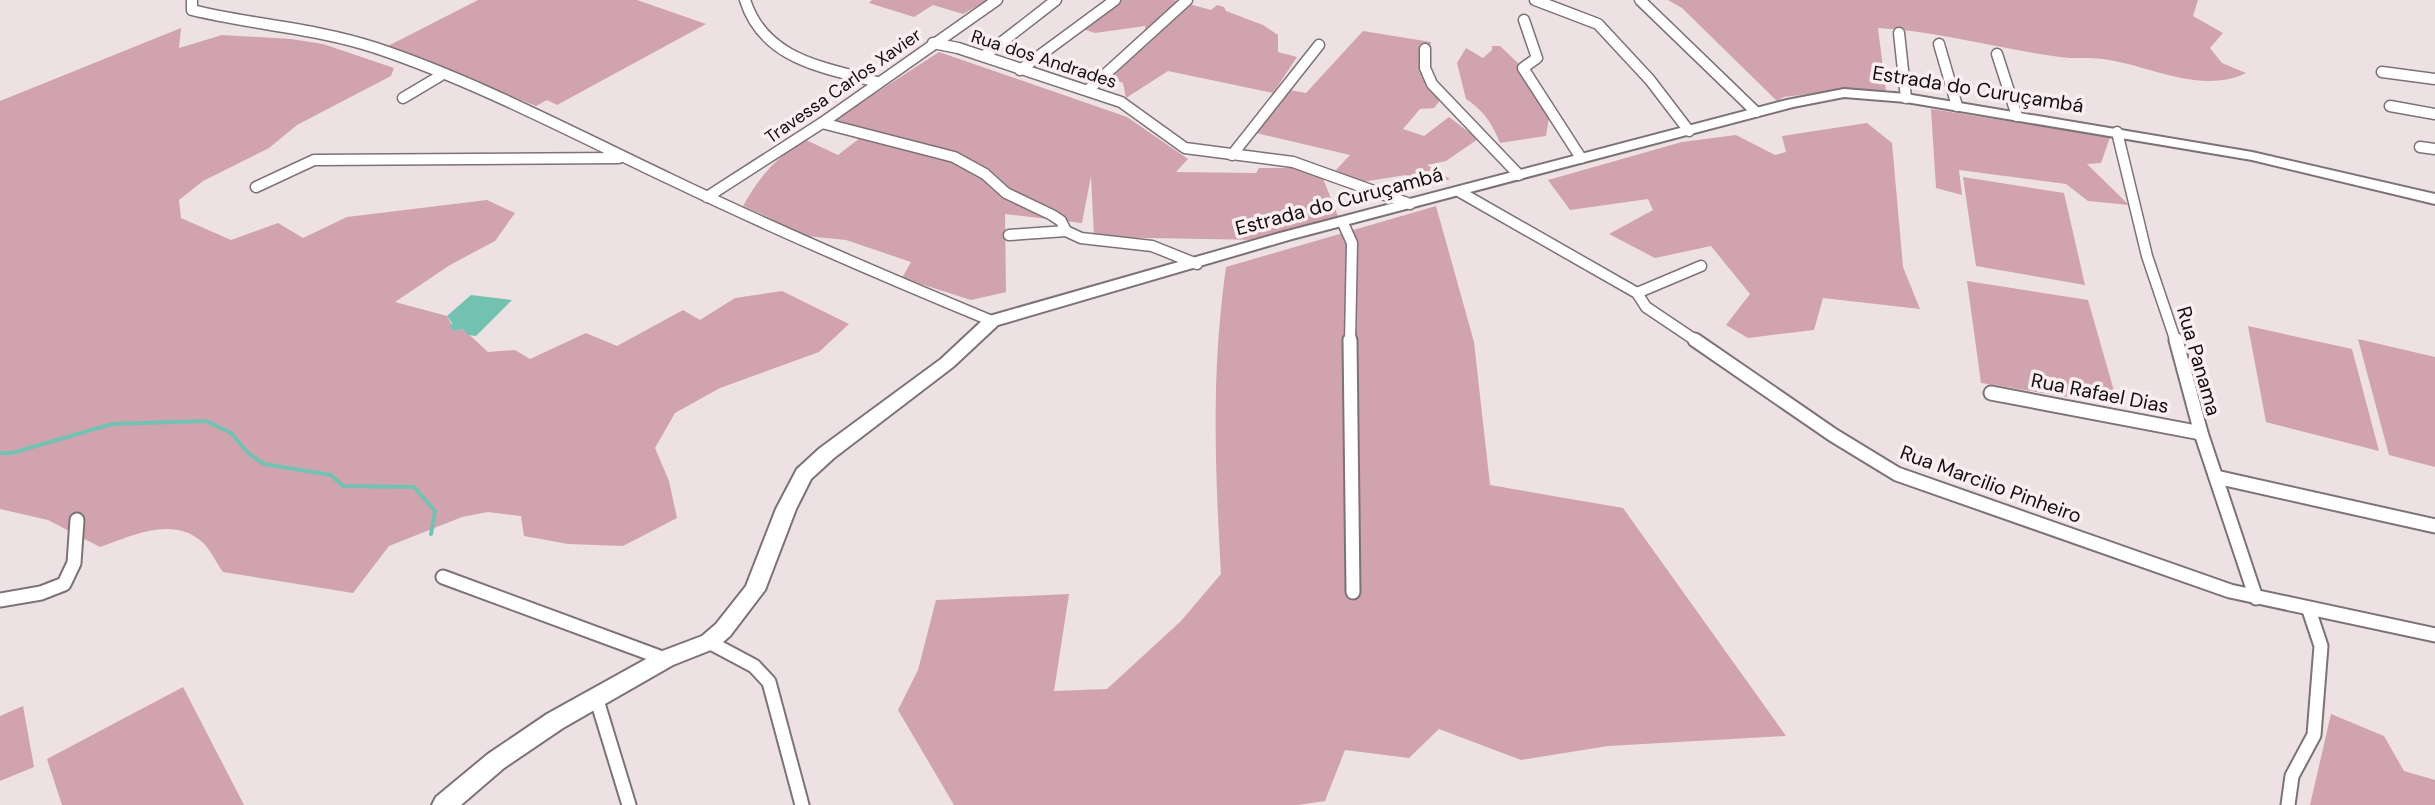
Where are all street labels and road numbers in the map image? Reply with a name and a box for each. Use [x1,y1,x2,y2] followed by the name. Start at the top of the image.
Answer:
[760,23,926,149] street label: Travessa Carlos Xavier
[968,24,1120,94] street label: Rua dos Andrades
[1870,59,2086,119] street label: Estrada do Curuçambá
[1232,161,1446,241] street label: Estrada do Curuçambá
[2171,303,2227,419] street label: Rua Panama
[2029,367,2171,419] street label: Rua Rafael Dias
[1897,439,2085,529] street label: Rua Marcilio Pinheiro

